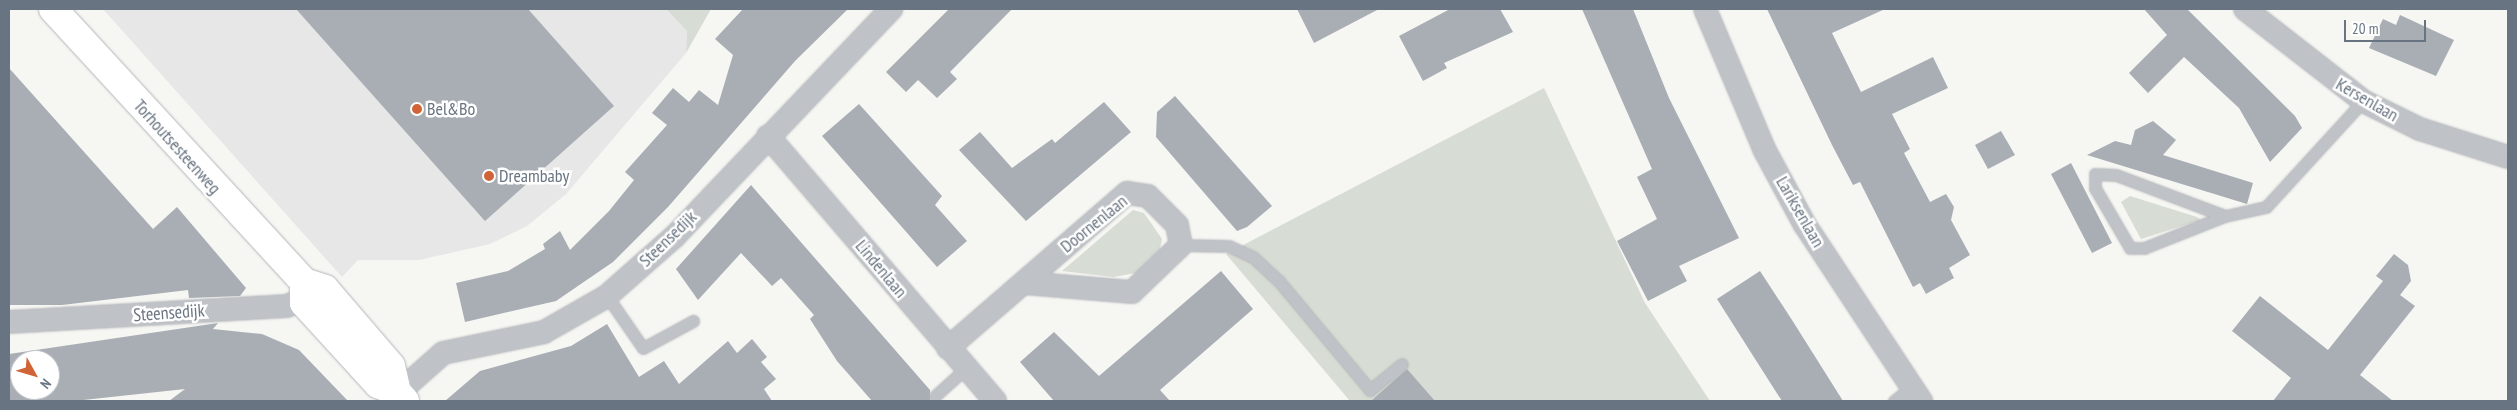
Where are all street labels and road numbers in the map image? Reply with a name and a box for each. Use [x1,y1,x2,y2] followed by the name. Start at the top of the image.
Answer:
[2332,74,2402,126] street label: Kersenlaan
[129,95,225,199] street label: Torhoutsesteenweg
[1771,173,1829,251] street label: Lariksenlaan
[1056,191,1132,257] street label: Doornenlaan
[635,206,701,272] street label: Steensedijk
[851,236,911,302] street label: Lindenlaan
[133,300,205,326] street label: Steensedijk

